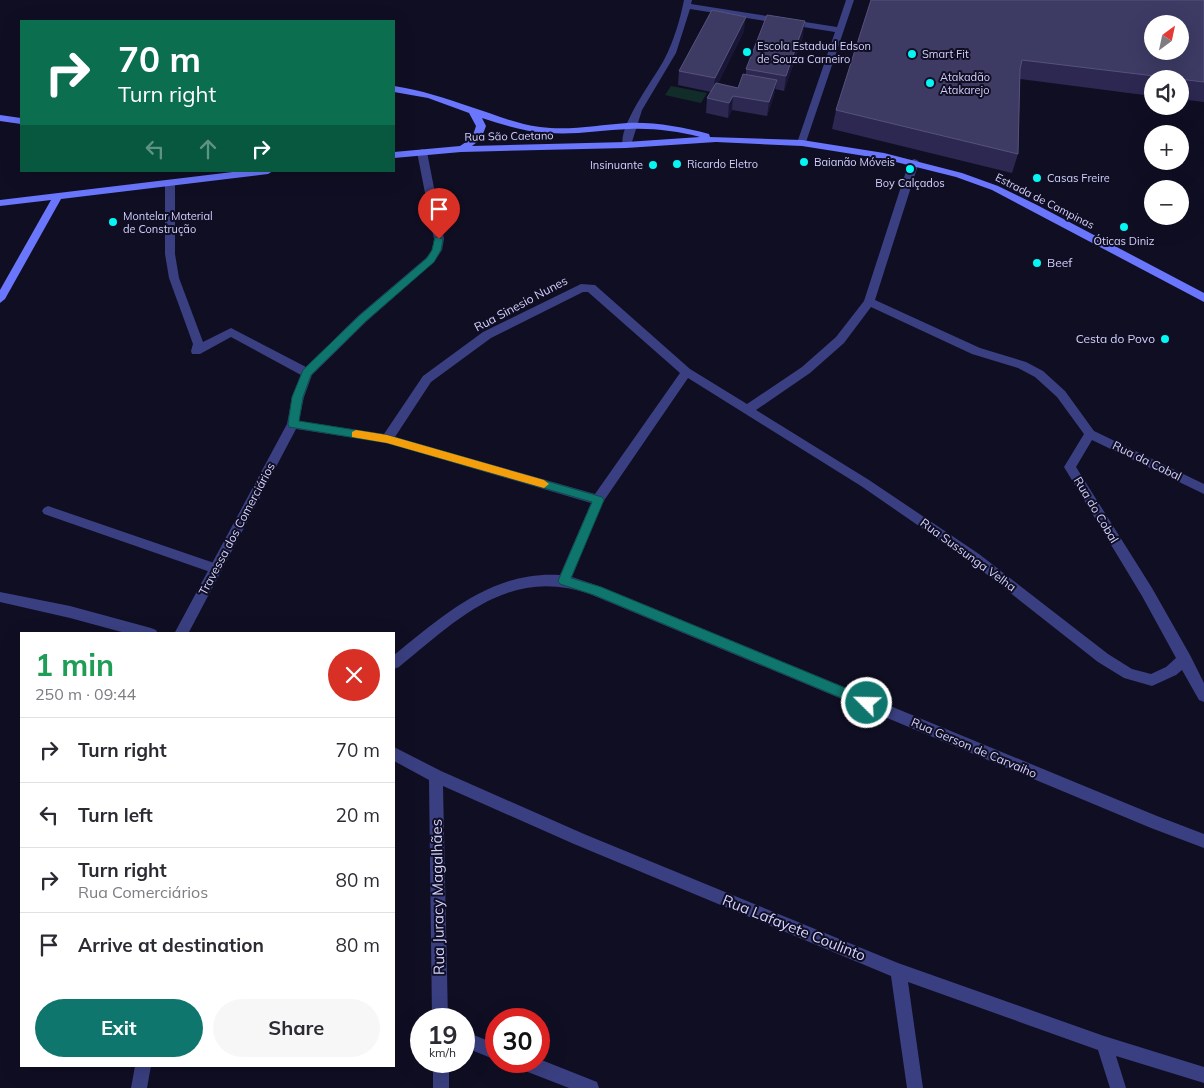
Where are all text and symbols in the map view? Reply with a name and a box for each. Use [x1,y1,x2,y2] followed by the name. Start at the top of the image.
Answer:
[1144,15,1189,60] north arrow
[1144,15,1189,225] map controls
[118,37,201,81] text: 70 m
[757,39,871,66] place label: Escola Estadual Edson de Souza Carneiro
[35,40,100,105] icon: right
[741,46,753,58] marker: Escola Estadual Edson de Souza Carneiro
[922,47,969,61] place label: Smart Fit
[906,48,918,60] marker: Smart Fit
[940,70,990,97] place label: Atakadão Atakarejo
[1144,70,1189,115] button: sound
[924,77,936,89] marker: Atakadão Atakarejo
[118,80,216,108] text: Turn right
[1144,125,1189,170] button: +
[464,128,554,144] street label: Rua São Caetano
[141,135,169,163] icon: left
[194,135,222,163] icon: ahead
[247,135,275,163] icon: right
[814,155,895,169] place label: Baianão Móveis
[798,156,810,168] marker: Baianão Móveis
[687,157,758,171] place label: Ricardo Eletro
[590,158,643,172] place label: Insinuante
[671,158,683,170] marker: Ricardo Eletro
[647,159,659,171] marker: Insinuante
[904,163,916,175] marker: Boy Calçados
[993,170,1097,232] street label: Estrada de Campinas
[1047,171,1110,185] place label: Casas Freire
[1031,172,1043,184] marker: Casas Freire
[875,176,945,190] place label: Boy Calçados
[1144,180,1189,225] button: −
[418,188,460,239] pin
[425,195,453,223] icon: arrive
[123,209,213,236] place label: Montelar Material de Construção
[107,216,119,228] marker: Montelar Material de Construção
[1118,221,1130,233] marker: Óticas Diniz
[1094,234,1155,248] place label: Óticas Diniz
[1047,255,1073,270] place label: Beef
[1031,257,1043,269] marker: Beef
[471,273,570,335] street label: Rua Sinesio Nunes
[1076,331,1155,346] place label: Cesta do Povo
[1159,333,1171,345] marker: Cesta do Povo
[1110,437,1184,484] street label: Rua da Cobal
[195,460,278,598] street label: Travessa dos Comerciários
[1071,474,1122,546] street label: Rua do Cobal
[917,515,1019,594] street label: Rua Sussunga Velha
[35,646,114,684] text: 1 min
[328,649,380,701] button: close
[840,676,892,728] position arrow
[35,684,136,704] text: 250 m · 09:44
[909,714,1039,781] street label: Rua Gerson de Carvaiho
[35,736,63,764] icon: right
[78,738,167,762] text: Turn right
[336,738,380,762] text: 70 m
[35,801,63,829] icon: left
[78,803,153,827] text: Turn left
[336,803,380,827] text: 20 m
[427,819,448,975] street label: Rua Juracy Magalhães
[78,858,167,882] text: Turn right
[35,866,63,894] icon: right
[336,868,380,892] text: 80 m
[78,882,208,902] text: Rua Comerciários
[720,890,869,965] street label: Rua Lafayete Coulinto
[35,931,63,959] icon: arrive
[78,933,264,957] text: Arrive at destination
[336,933,380,957] text: 80 m
[35,999,203,1057] button: Exit
[213,999,380,1057] button: Share
[485,1008,550,1073] speed limit sign: 30
[427,1019,458,1050] text: 19
[429,1045,456,1060] text: km/h

